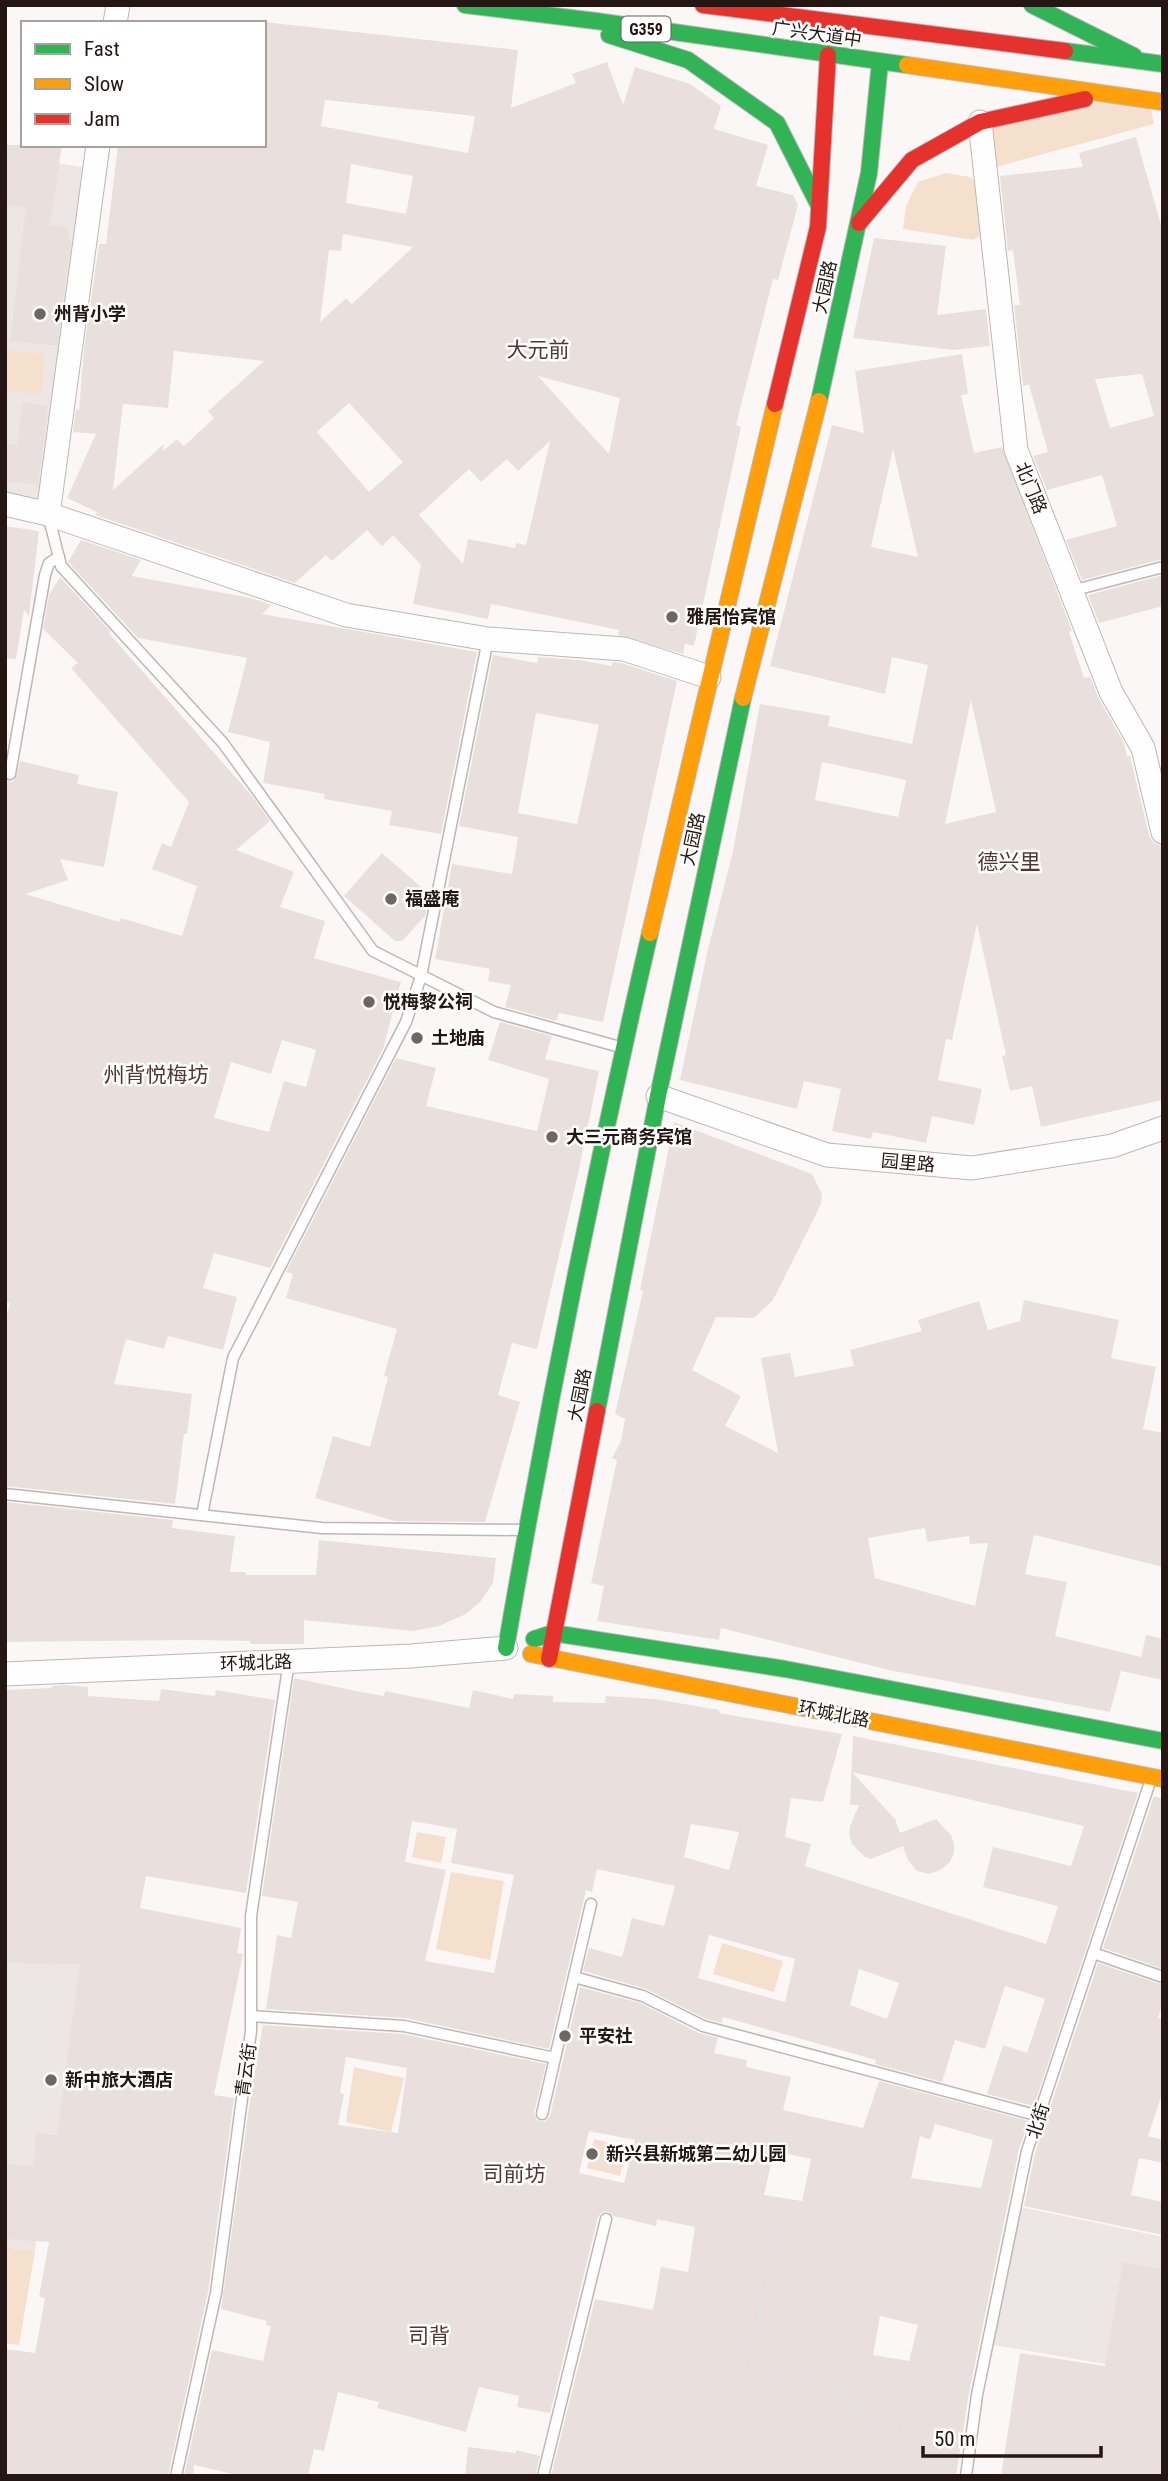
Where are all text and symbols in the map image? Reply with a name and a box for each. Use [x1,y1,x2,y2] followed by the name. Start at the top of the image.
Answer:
[622,17,670,42] road number: G359
[771,17,863,50] street label: 广兴大道中
[21,21,266,147] legend
[84,37,120,61] text: Fast
[84,72,124,96] text: Slow
[84,107,120,131] text: Jam
[809,258,840,315] street label: 大园路
[54,303,126,324] place label: 州背小学
[32,306,48,322] marker: 州背小学
[507,338,570,362] district label: 大元前
[1012,459,1051,517] street label: 北门路
[686,606,776,627] place label: 雅居怡宾馆
[664,609,680,625] marker: 雅居怡宾馆
[677,810,708,867] street label: 大园路
[978,850,1041,874] district label: 德兴里
[405,888,459,909] place label: 福盛庵
[383,891,399,907] marker: 福盛庵
[383,991,473,1012] place label: 悦梅黎公祠
[361,994,377,1010] marker: 悦梅黎公祠
[431,1027,485,1048] place label: 土地庙
[409,1030,425,1046] marker: 土地庙
[104,1063,209,1087] district label: 州背悦梅坊
[566,1126,692,1147] place label: 大三元商务宾馆
[544,1129,560,1145] marker: 大三元商务宾馆
[880,1150,936,1175] street label: 园里路
[564,1366,595,1423] street label: 大园路
[220,1651,292,1674] street label: 环城北路
[797,1696,871,1731] street label: 环城北路
[579,2025,633,2046] place label: 平安社
[557,2028,573,2044] marker: 平安社
[231,2042,260,2098] street label: 青云街
[65,2069,173,2090] place label: 新中旅大酒店
[43,2072,59,2088] marker: 新中旅大酒店
[1022,2100,1053,2141] street label: 北街
[606,2143,786,2164] place label: 新兴县新城第二幼儿园
[584,2146,600,2162] marker: 新兴县新城第二幼儿园
[483,2162,546,2186] district label: 司前坊
[408,2324,450,2348] district label: 司背
[923,2414,1102,2458] scale bar
[934,2427,975,2451] text: 50 m

